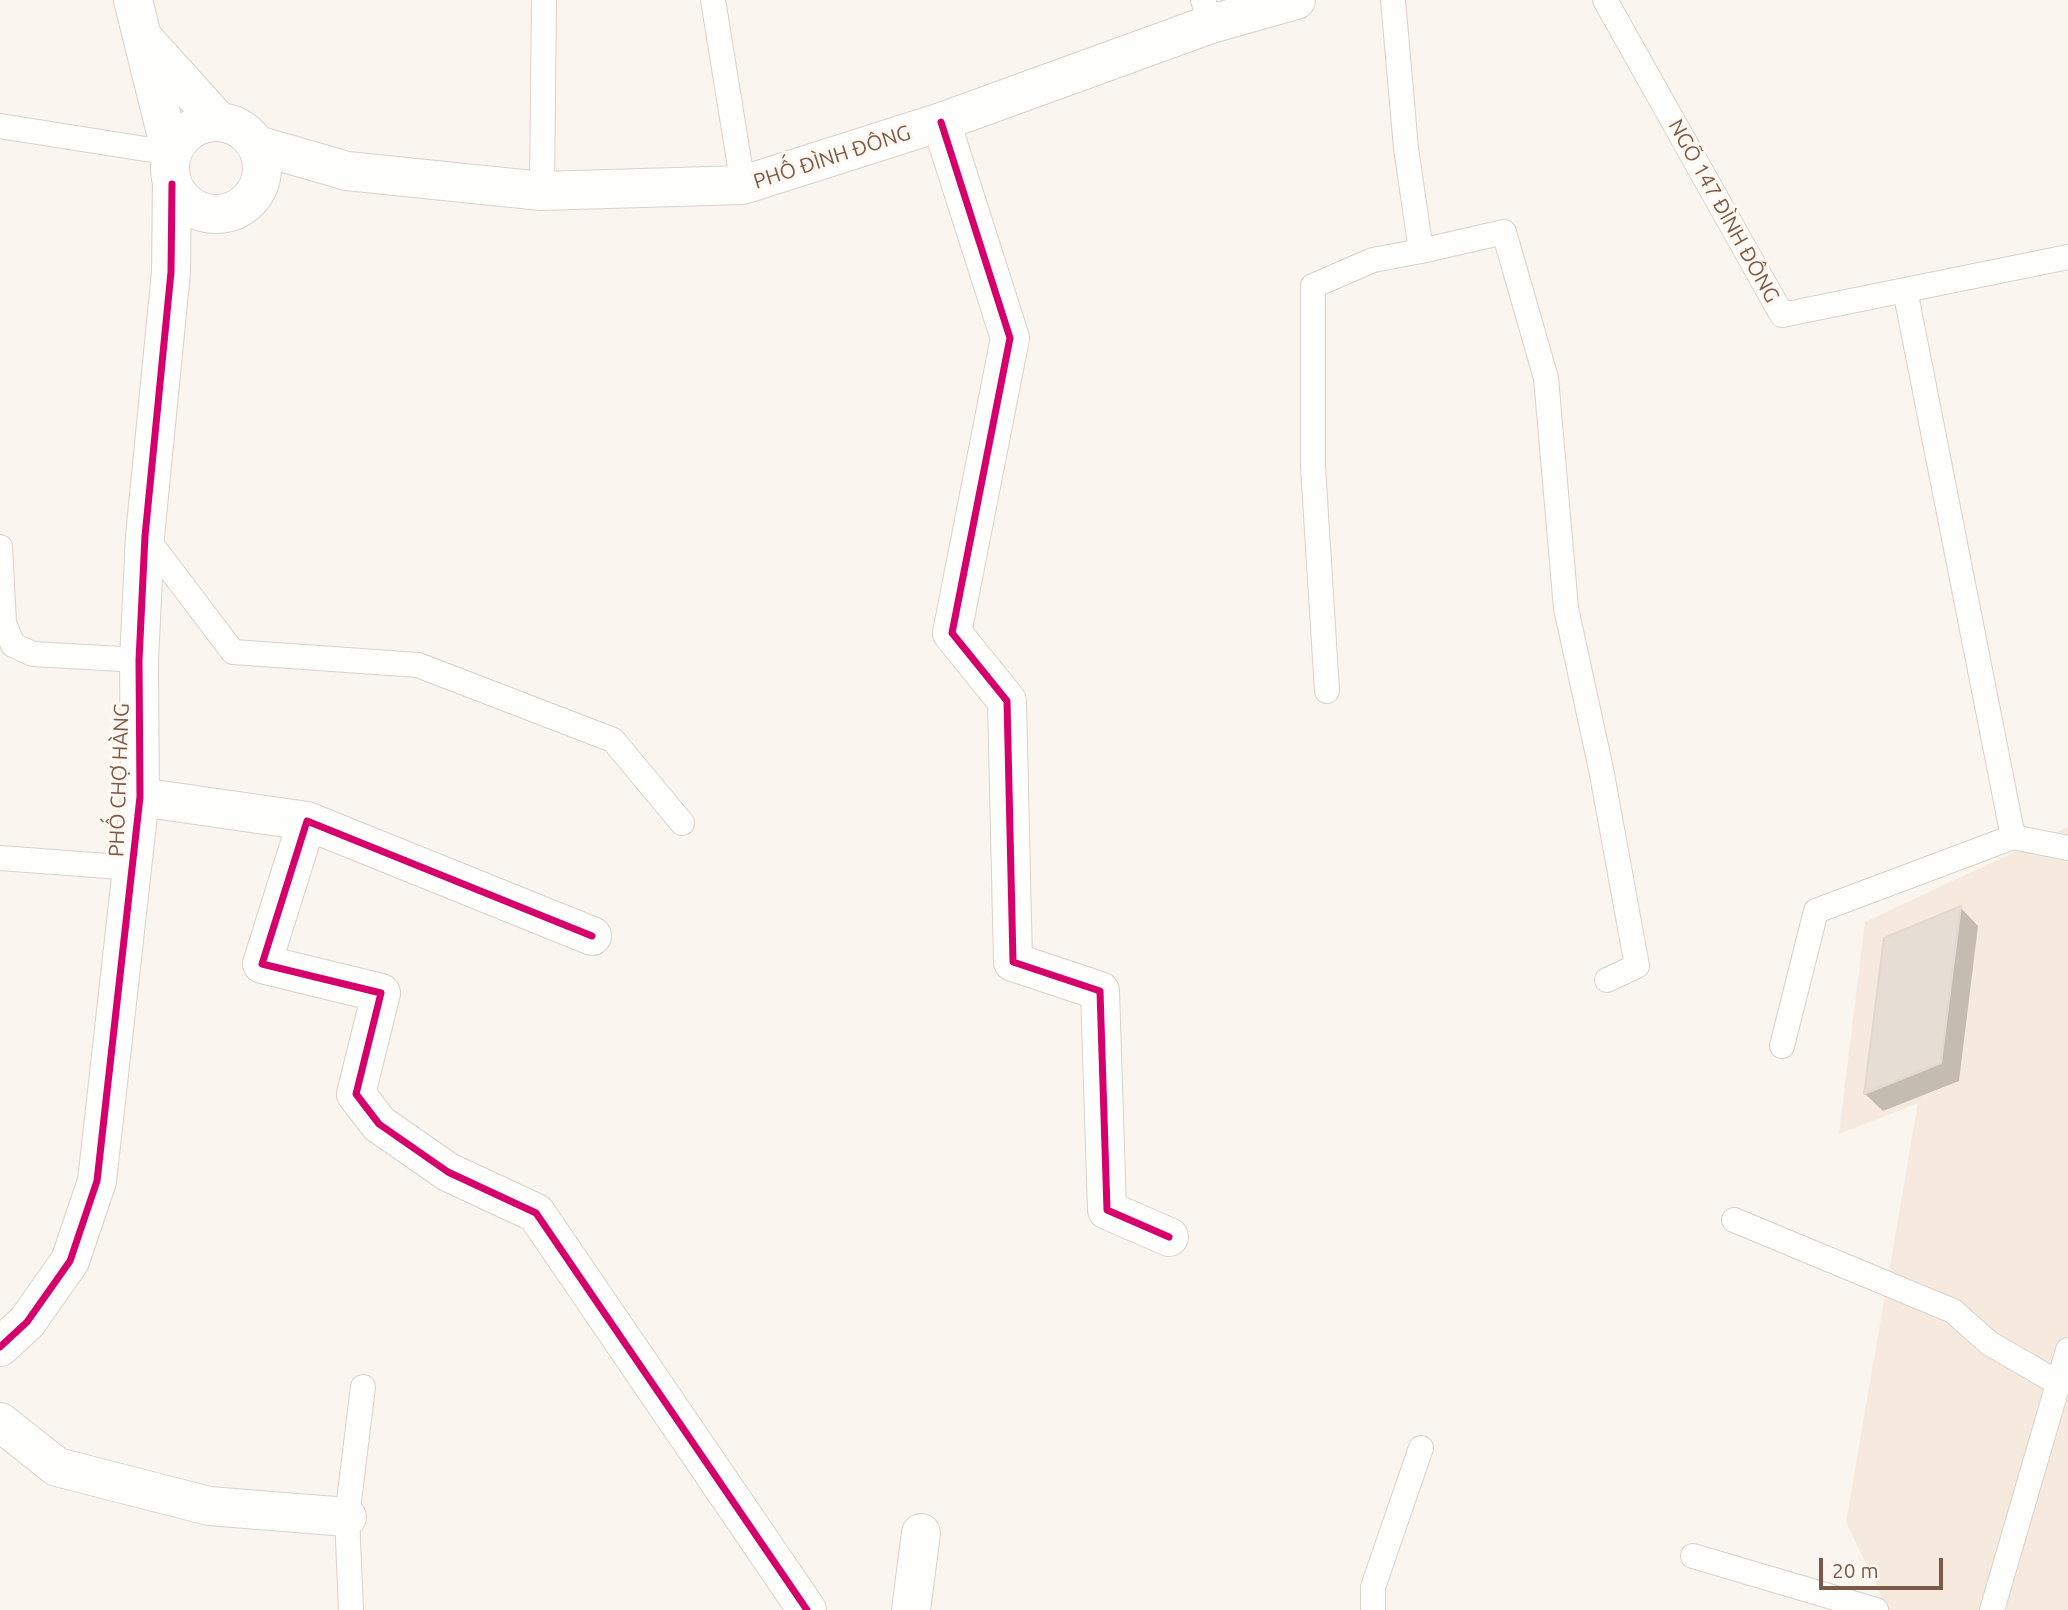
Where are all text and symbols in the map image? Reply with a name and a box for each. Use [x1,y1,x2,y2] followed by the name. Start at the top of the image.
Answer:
[1663,115,1785,307] street label: NGÕ 147 ĐÌNH ĐÔNG
[750,120,914,194] street label: PHỐ ĐÌNH ĐÔNG
[104,703,134,857] street label: PHỐ CHỢ HÀNG
[1823,1544,1947,1588] scale bar
[1832,1558,1879,1582] text: 20 m

